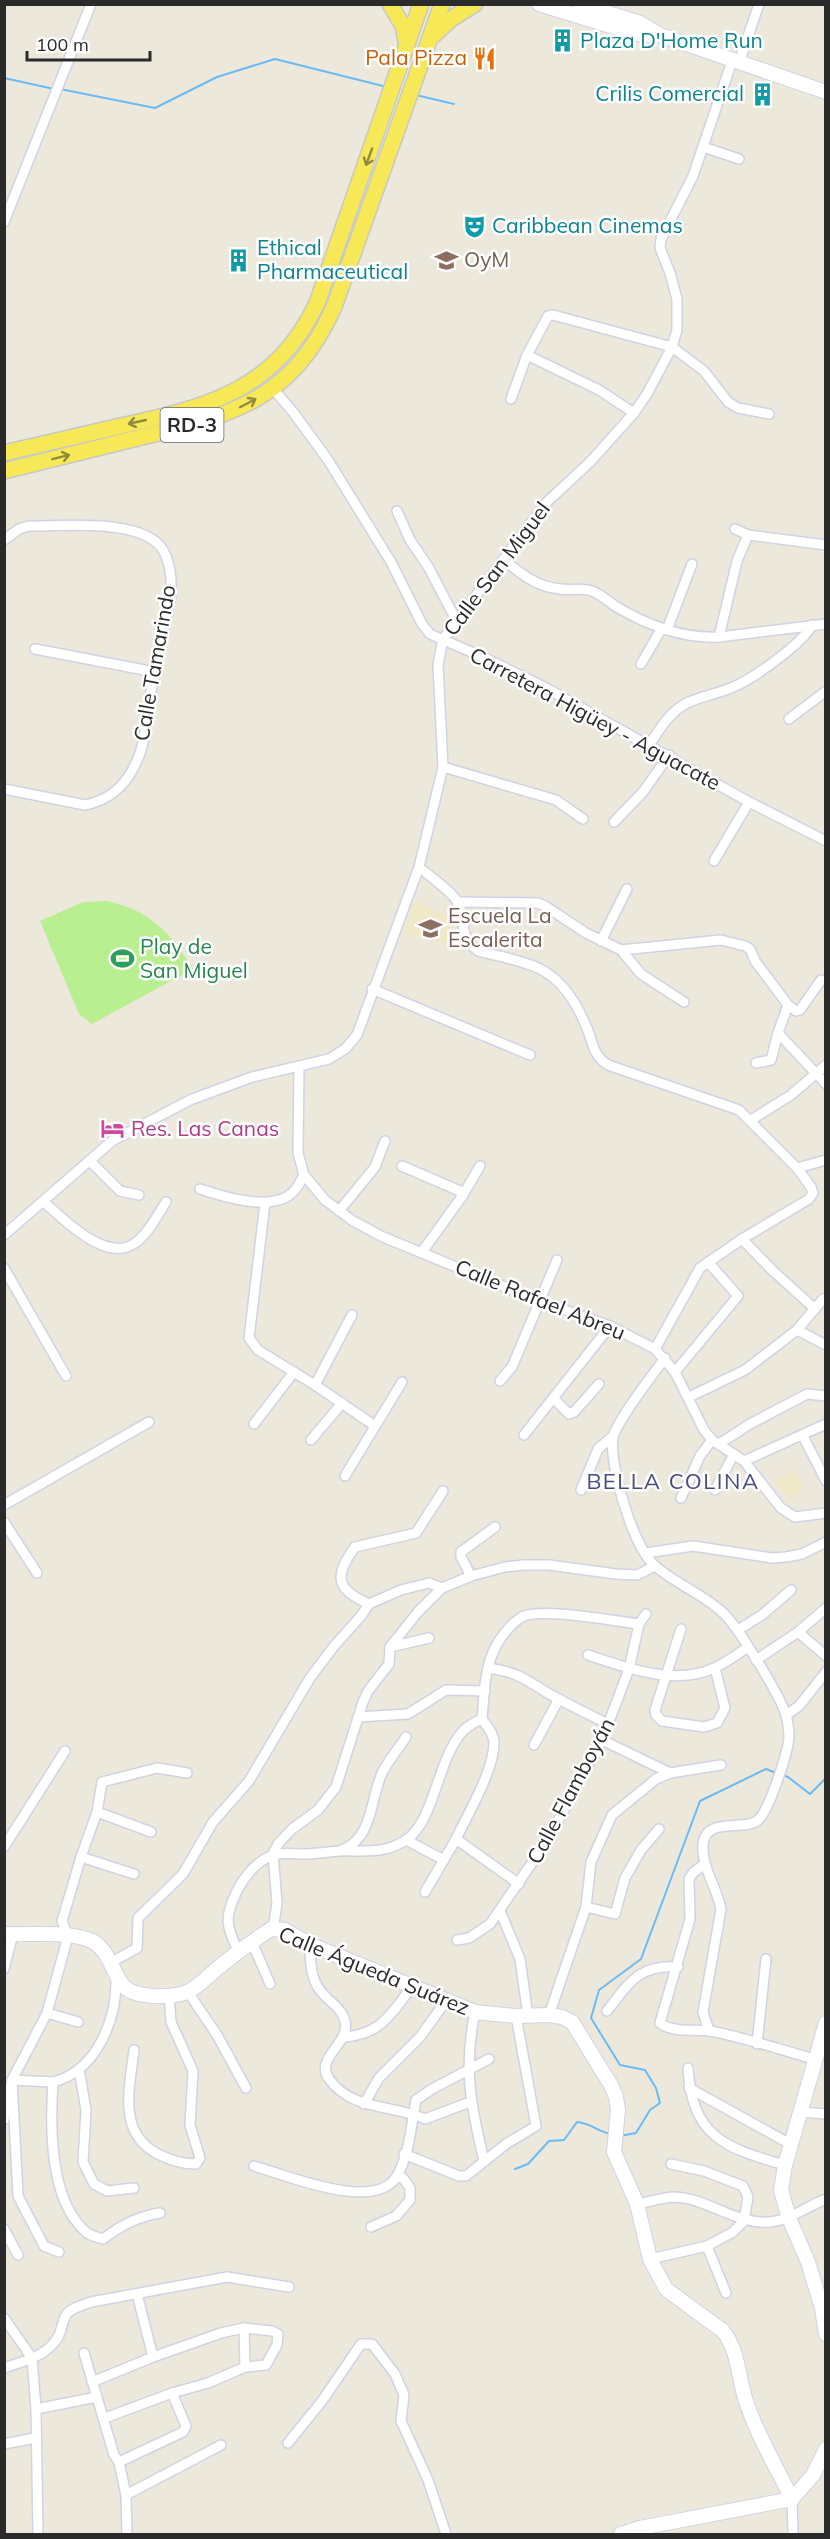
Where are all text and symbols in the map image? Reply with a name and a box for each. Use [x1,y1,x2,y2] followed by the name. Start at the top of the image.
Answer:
[27,24,150,62] scale bar
[580,27,763,53] place label: Plaza D'Home Run
[549,28,575,54] building icon: Plaza D'Home Run
[36,33,89,56] text: 100 m
[365,44,467,70] place label: Pala Pizza
[472,45,498,71] restaurant icon: Pala Pizza
[595,80,744,106] place label: Crilis Comercial
[749,81,775,107] building icon: Crilis Comercial
[362,147,373,166] one-way arrow
[492,212,683,238] place label: Caribbean Cinemas
[461,213,487,239] theatre icon: Caribbean Cinemas
[257,234,408,284] place label: Ethical Pharmaceutical
[464,246,509,272] place label: OyM
[226,247,252,273] building icon: Ethical Pharmaceutical
[433,247,459,273] school or university icon: OyM
[239,397,256,409] one-way arrow
[160,408,224,442] road number: RD-3
[127,417,146,429] one-way arrow
[51,450,70,462] one-way arrow
[437,496,555,641] street label: Calle San Miguel
[128,583,181,743] street label: Calle Tamarindo
[466,641,725,795] street label: Carretera Higüey - Aguacate
[448,902,552,952] place label: Escuela La Escalerita
[417,915,443,941] school or university icon: Escuela La Escalerita
[140,933,248,983] place label: Play de San Miguel
[109,946,135,972] sports icon: Play de San Miguel
[131,1115,279,1141] place label: Res. Las Canas
[100,1116,126,1142] hotel icon: Res. Las Canas
[452,1253,629,1345] street label: Calle Rafael Abreu
[586,1467,760,1495] district label: BELLA COLINA
[521,1713,620,1868] street label: Calle Flamboyán
[275,1920,473,2020] street label: Calle Águeda Suárez

